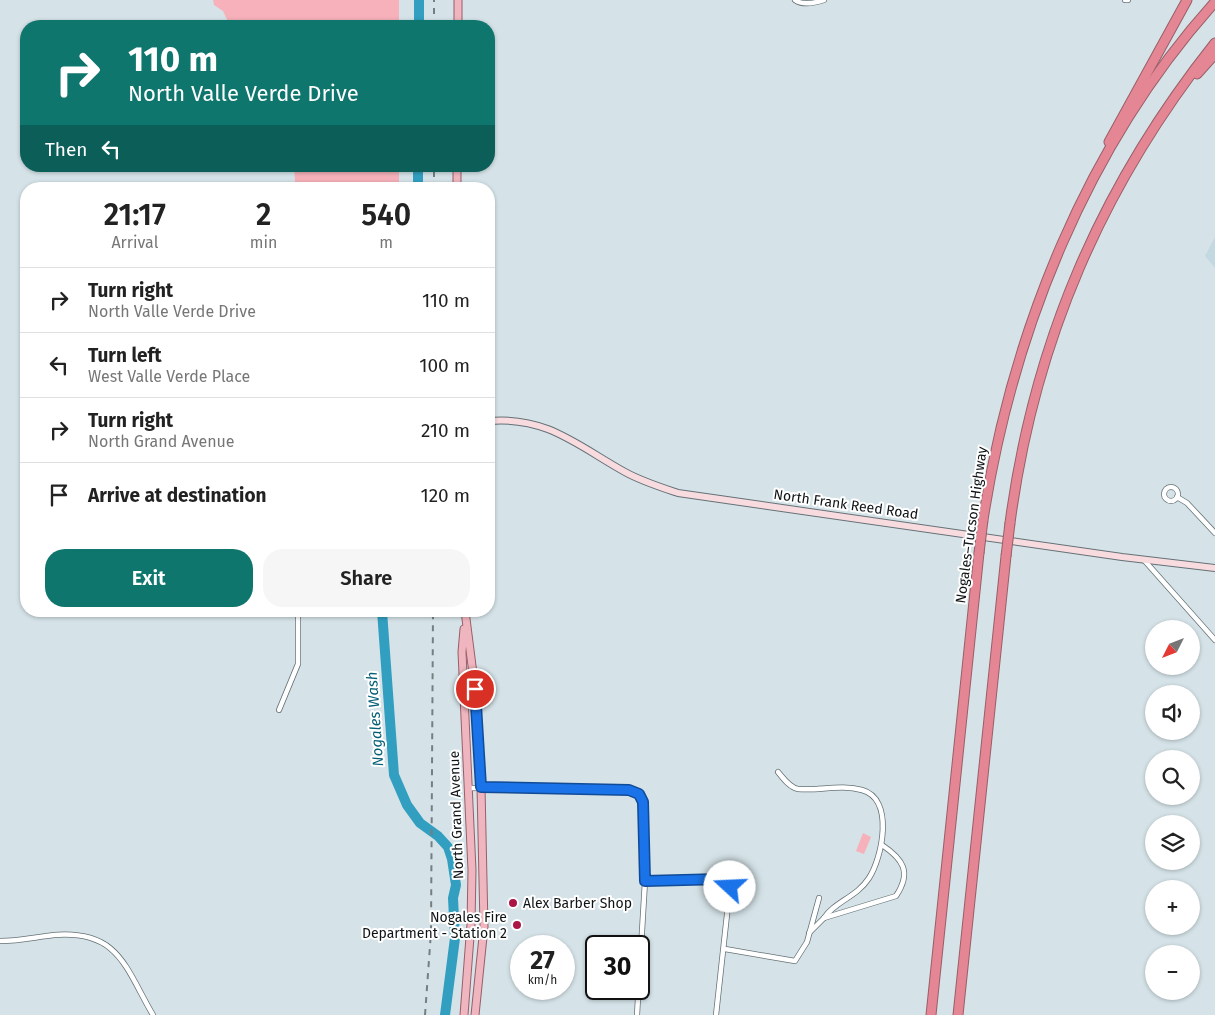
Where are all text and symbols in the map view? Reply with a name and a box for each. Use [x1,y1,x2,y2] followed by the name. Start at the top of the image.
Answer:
[128,38,218,80] text: 110 m
[45,40,110,105] icon: right
[128,80,359,107] text: North Valle Verde Drive
[97,135,125,163] icon: left
[45,138,87,161] text: Then
[104,197,166,233] text: 21:17
[256,197,271,233] text: 2
[361,197,411,233] text: 540
[111,233,158,252] text: Arrival
[250,233,277,252] text: min
[379,233,393,252] text: m
[88,279,173,302] text: Turn right
[45,286,73,314] icon: right
[422,289,470,312] text: 110 m
[88,302,256,321] text: North Valle Verde Drive
[88,344,162,367] text: Turn left
[45,351,73,379] icon: left
[419,354,470,377] text: 100 m
[88,367,250,386] text: West Valle Verde Place
[88,409,173,432] text: Turn right
[45,416,73,444] icon: right
[421,419,470,442] text: 210 m
[88,432,235,451] text: North Grand Avenue
[952,445,991,605] street label: Nogales–Tucson Highway
[45,481,73,509] icon: arrive
[88,484,267,507] text: Arrive at destination
[420,484,470,507] text: 120 m
[772,486,919,523] street label: North Frank Reed Road
[45,549,253,607] button: Exit
[263,549,470,607] button: Share
[1145,620,1200,675] north arrow
[1145,620,1200,1000] map controls
[454,668,496,710] pin
[363,671,387,767] water label: Nogales Wash
[461,675,489,703] icon: arrive
[1145,685,1200,740] button: sound
[1145,750,1200,805] button: search
[446,751,467,879] street label: North Grand Avenue
[1145,815,1200,870] button: layers
[703,860,755,912] position arrow
[1145,880,1200,935] button: +
[523,895,632,912] place label: Alex Barber Shop
[507,897,519,909] marker: Alex Barber Shop
[362,909,507,942] place label: Nogales Fire Department - Station 2
[511,919,523,931] marker: Nogales Fire Department - Station 2
[585,935,650,1000] speed limit sign: 30
[1145,945,1200,1000] button: −
[530,946,555,976] text: 27
[528,973,557,987] text: km/h

